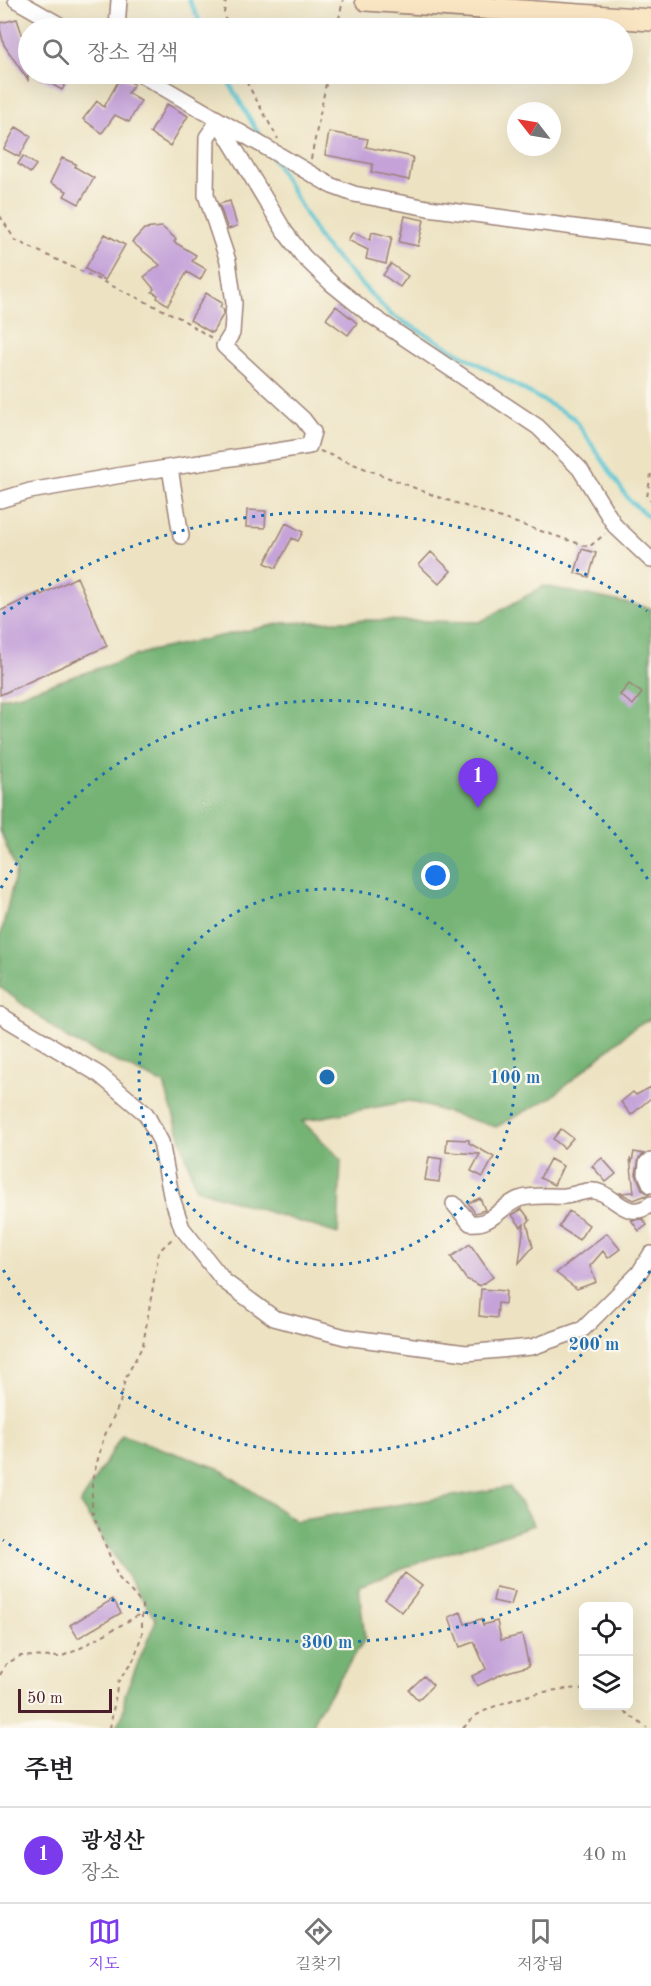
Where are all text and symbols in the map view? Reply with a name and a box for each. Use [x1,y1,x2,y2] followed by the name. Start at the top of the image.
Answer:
[18,18,633,84] search box
[39,35,72,68] icon: search
[87,43,178,65] text: 장소 검색
[507,102,561,156] north arrow
[458,758,498,808] pin: 1
[421,861,450,890] your location
[317,1067,337,1087] centre of rings
[490,1069,540,1087] text: 100 m
[569,1336,619,1354] text: 200 m
[579,1602,633,1710] map controls
[579,1602,633,1656] button: locate
[302,1634,352,1652] text: 300 m
[579,1656,633,1710] button: layers
[18,1686,112,1714] scale bar
[27,1691,63,1707] text: 50 m
[24,1758,74,1784] text: 주변
[81,1831,145,1853] text: 광성산
[38,1845,49,1865] text: 1
[582,1845,627,1865] text: 40 m
[81,1864,120,1884] text: 장소
[88,1915,121,1975] tab: 지도
[296,1915,342,1975] tab: 길찾기
[517,1915,563,1975] tab: 저장됨

